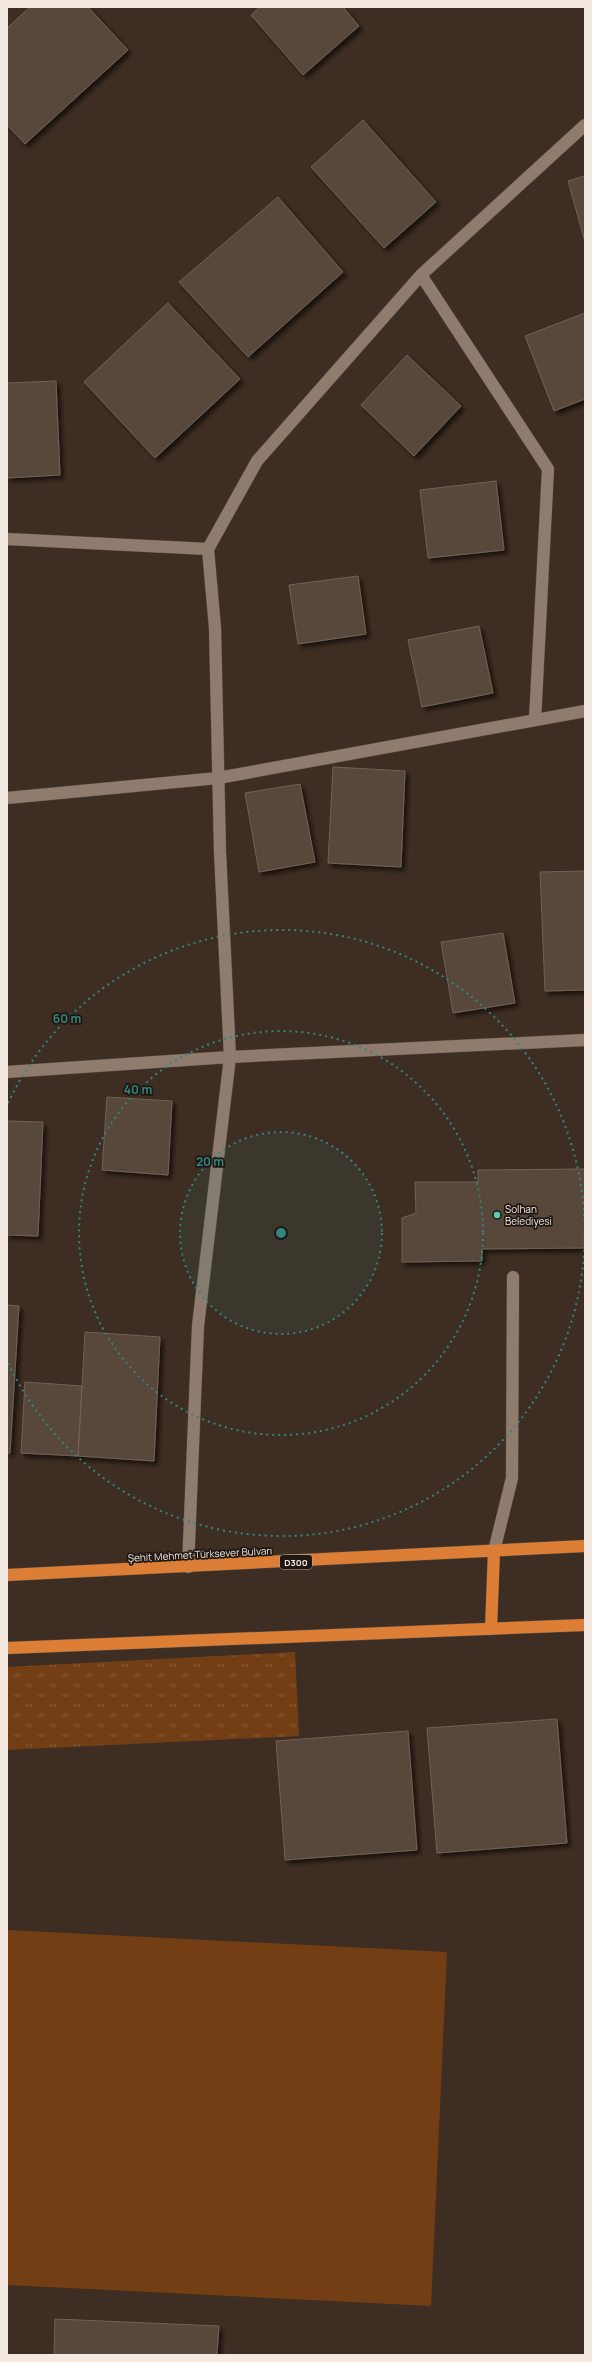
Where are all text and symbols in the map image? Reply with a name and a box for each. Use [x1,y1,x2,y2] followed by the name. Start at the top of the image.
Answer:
[53,1010,81,1027] text: 60 m
[124,1081,152,1098] text: 40 m
[196,1153,224,1170] text: 20 m
[505,1202,552,1228] place label: Solhan Belediyesi
[492,1210,502,1220] marker: Solhan Belediyesi
[274,1226,288,1240] centre of rings
[127,1543,273,1565] street label: Şehit Mehmet Türksever Bulvarı
[280,1555,312,1569] road number: D300

